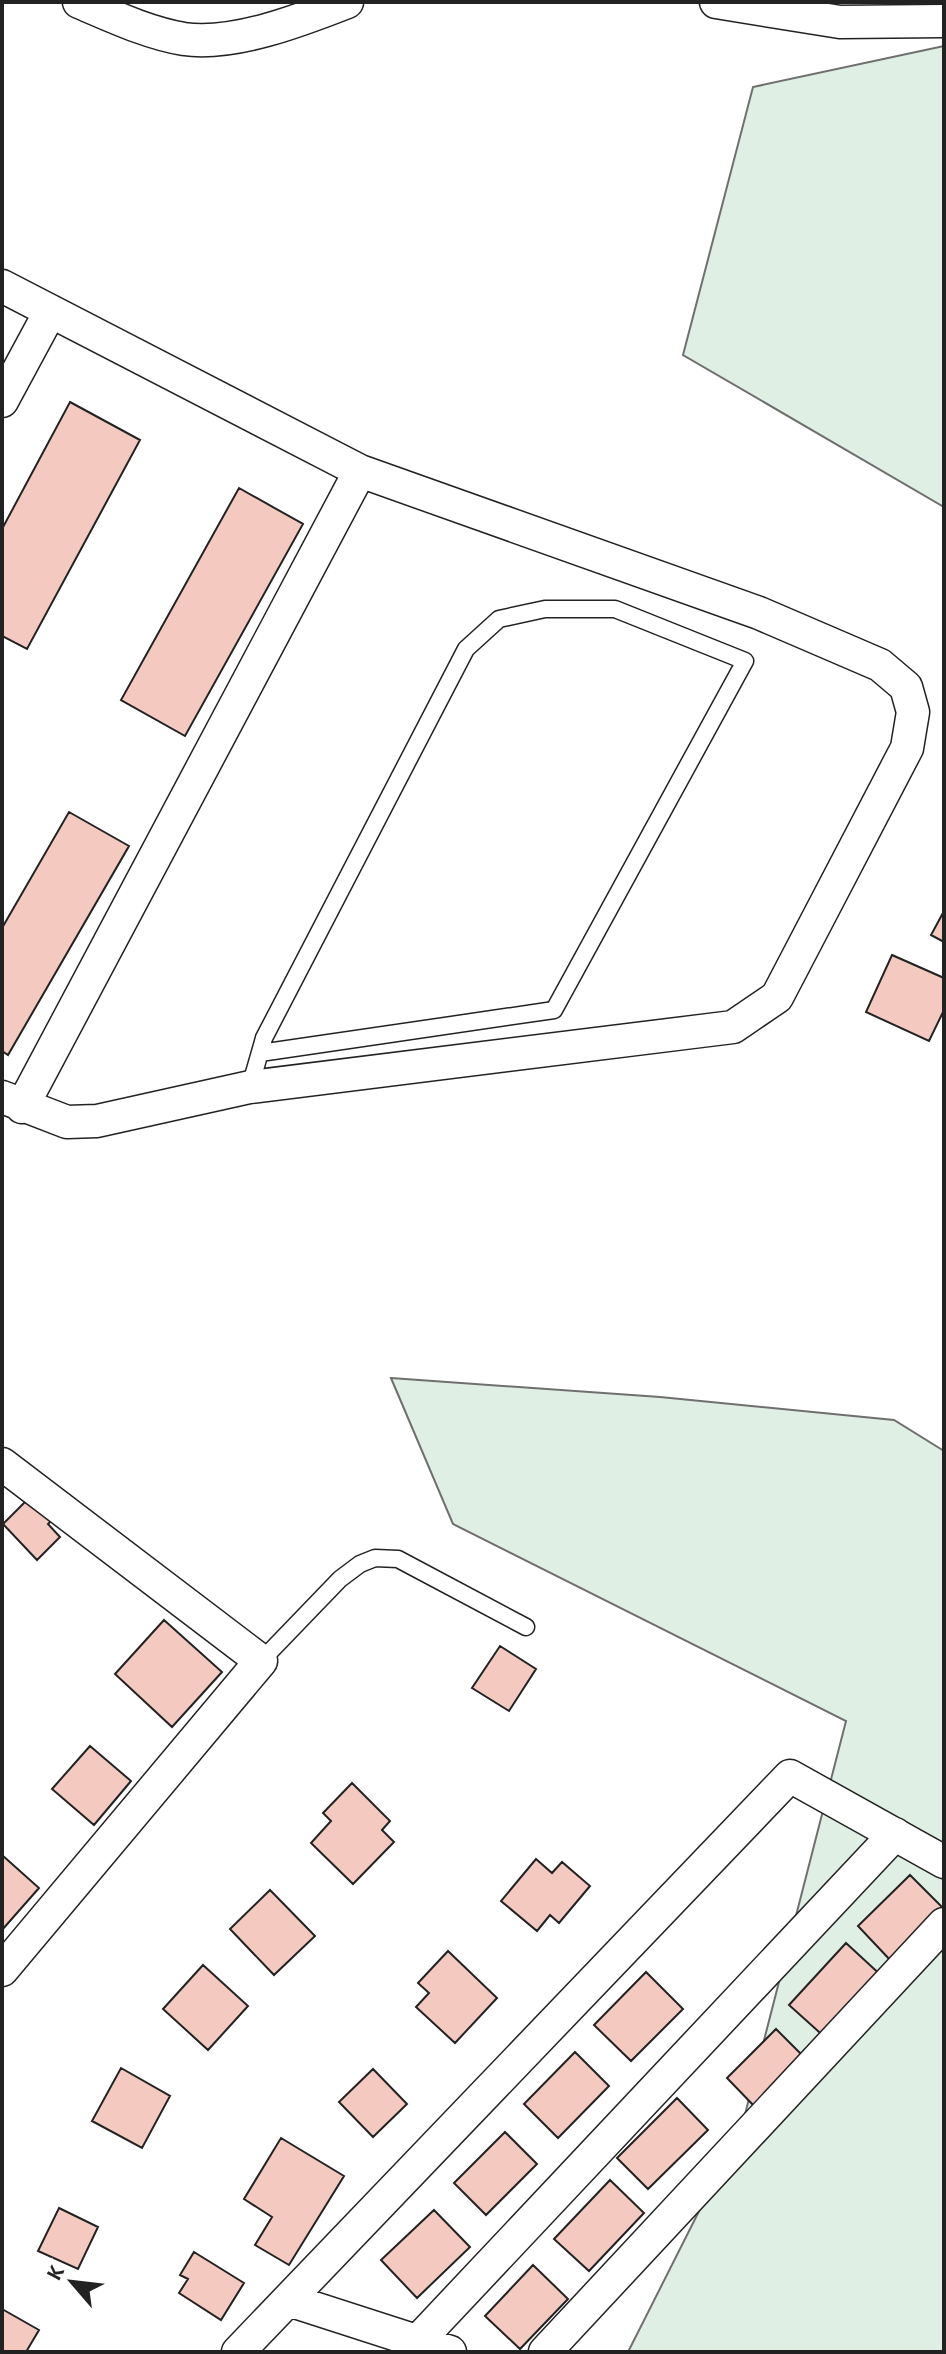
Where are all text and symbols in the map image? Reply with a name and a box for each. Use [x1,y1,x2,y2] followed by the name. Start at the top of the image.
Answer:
[32,2242,112,2322] north arrow
[42,2261,68,2284] text: K

